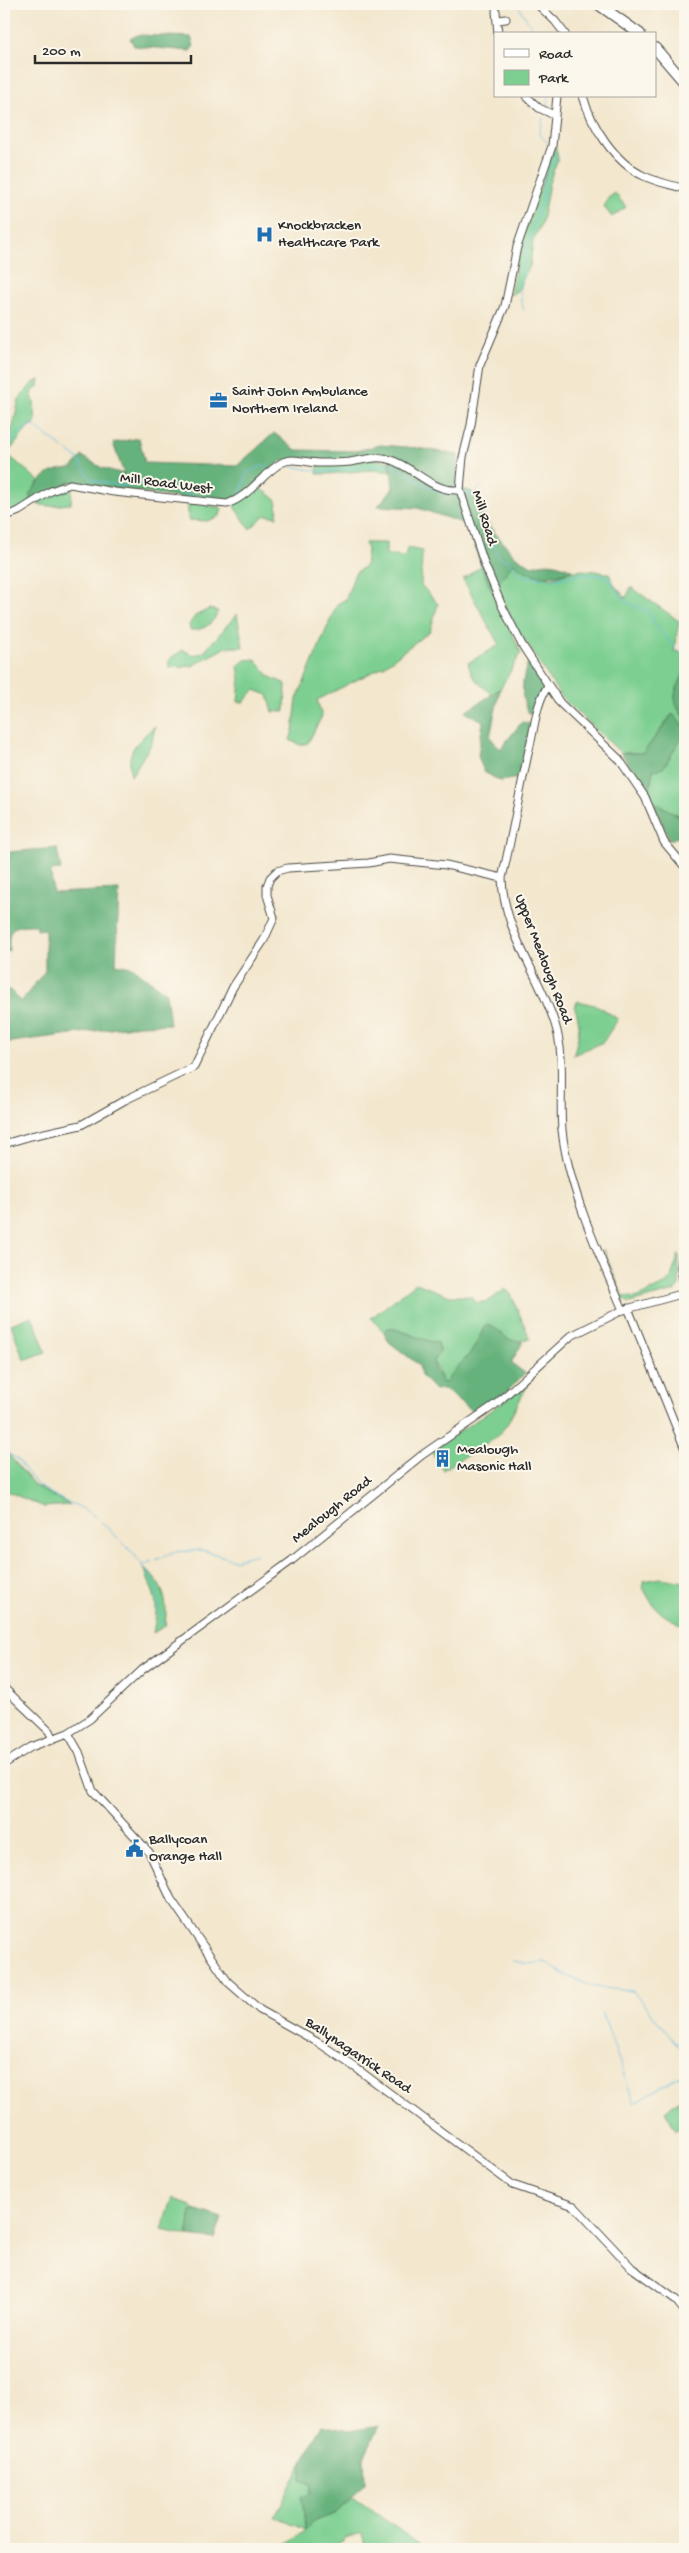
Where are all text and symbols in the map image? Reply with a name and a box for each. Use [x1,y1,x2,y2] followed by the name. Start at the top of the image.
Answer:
[35,32,191,64] scale bar
[494,32,656,98] legend
[42,43,81,61] text: 200 m
[539,46,573,64] text: Road
[538,70,569,88] text: Park
[278,217,380,252] place label: Knockbracken Healthcare Park
[254,225,274,245] hospital icon: Knockbracken Healthcare Park
[232,383,368,418] place label: Saint John Ambulance Northern Ireland
[208,391,228,411] office icon: Saint John Ambulance Northern Ireland
[119,469,215,499] street label: Mill Road West
[467,488,501,549] street label: Mill Road
[510,892,576,1028] street label: Upper Mealough Road
[457,1441,532,1476] place label: Mealough Masonic Hall
[433,1449,453,1469] building icon: Mealough Masonic Hall
[288,1472,376,1548] street label: Mealough Road
[148,1831,222,1866] place label: Ballycoan Orange Hall
[125,1839,145,1859] public building icon: Ballycoan Orange Hall
[301,2013,416,2099] street label: Ballynagarrick Road

